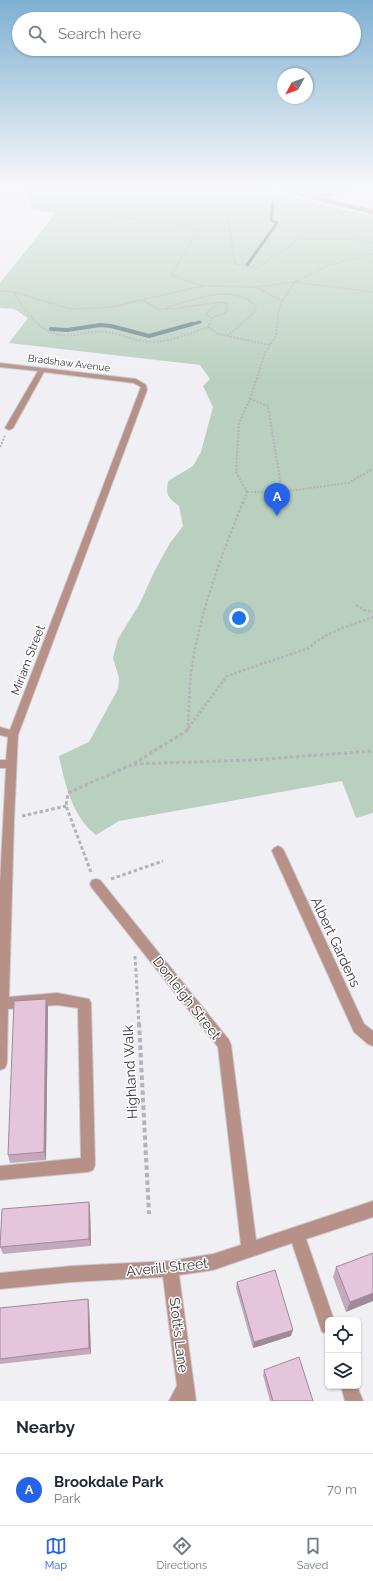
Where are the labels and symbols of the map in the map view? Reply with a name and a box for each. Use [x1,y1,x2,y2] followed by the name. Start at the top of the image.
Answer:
[277,68,313,104] north arrow
[27,352,111,374] street label: Bradshaw Avenue
[264,483,290,516] pin: A
[229,608,249,628] your location
[8,623,48,697] street label: Miriam Street
[308,894,364,990] street label: Albert Gardens
[150,953,225,1043] street label: Donleigh Street
[120,1024,140,1120] street label: Highland Walk
[125,1255,209,1279] street label: Averill Street
[166,1296,192,1374] street label: Stott's Lane

